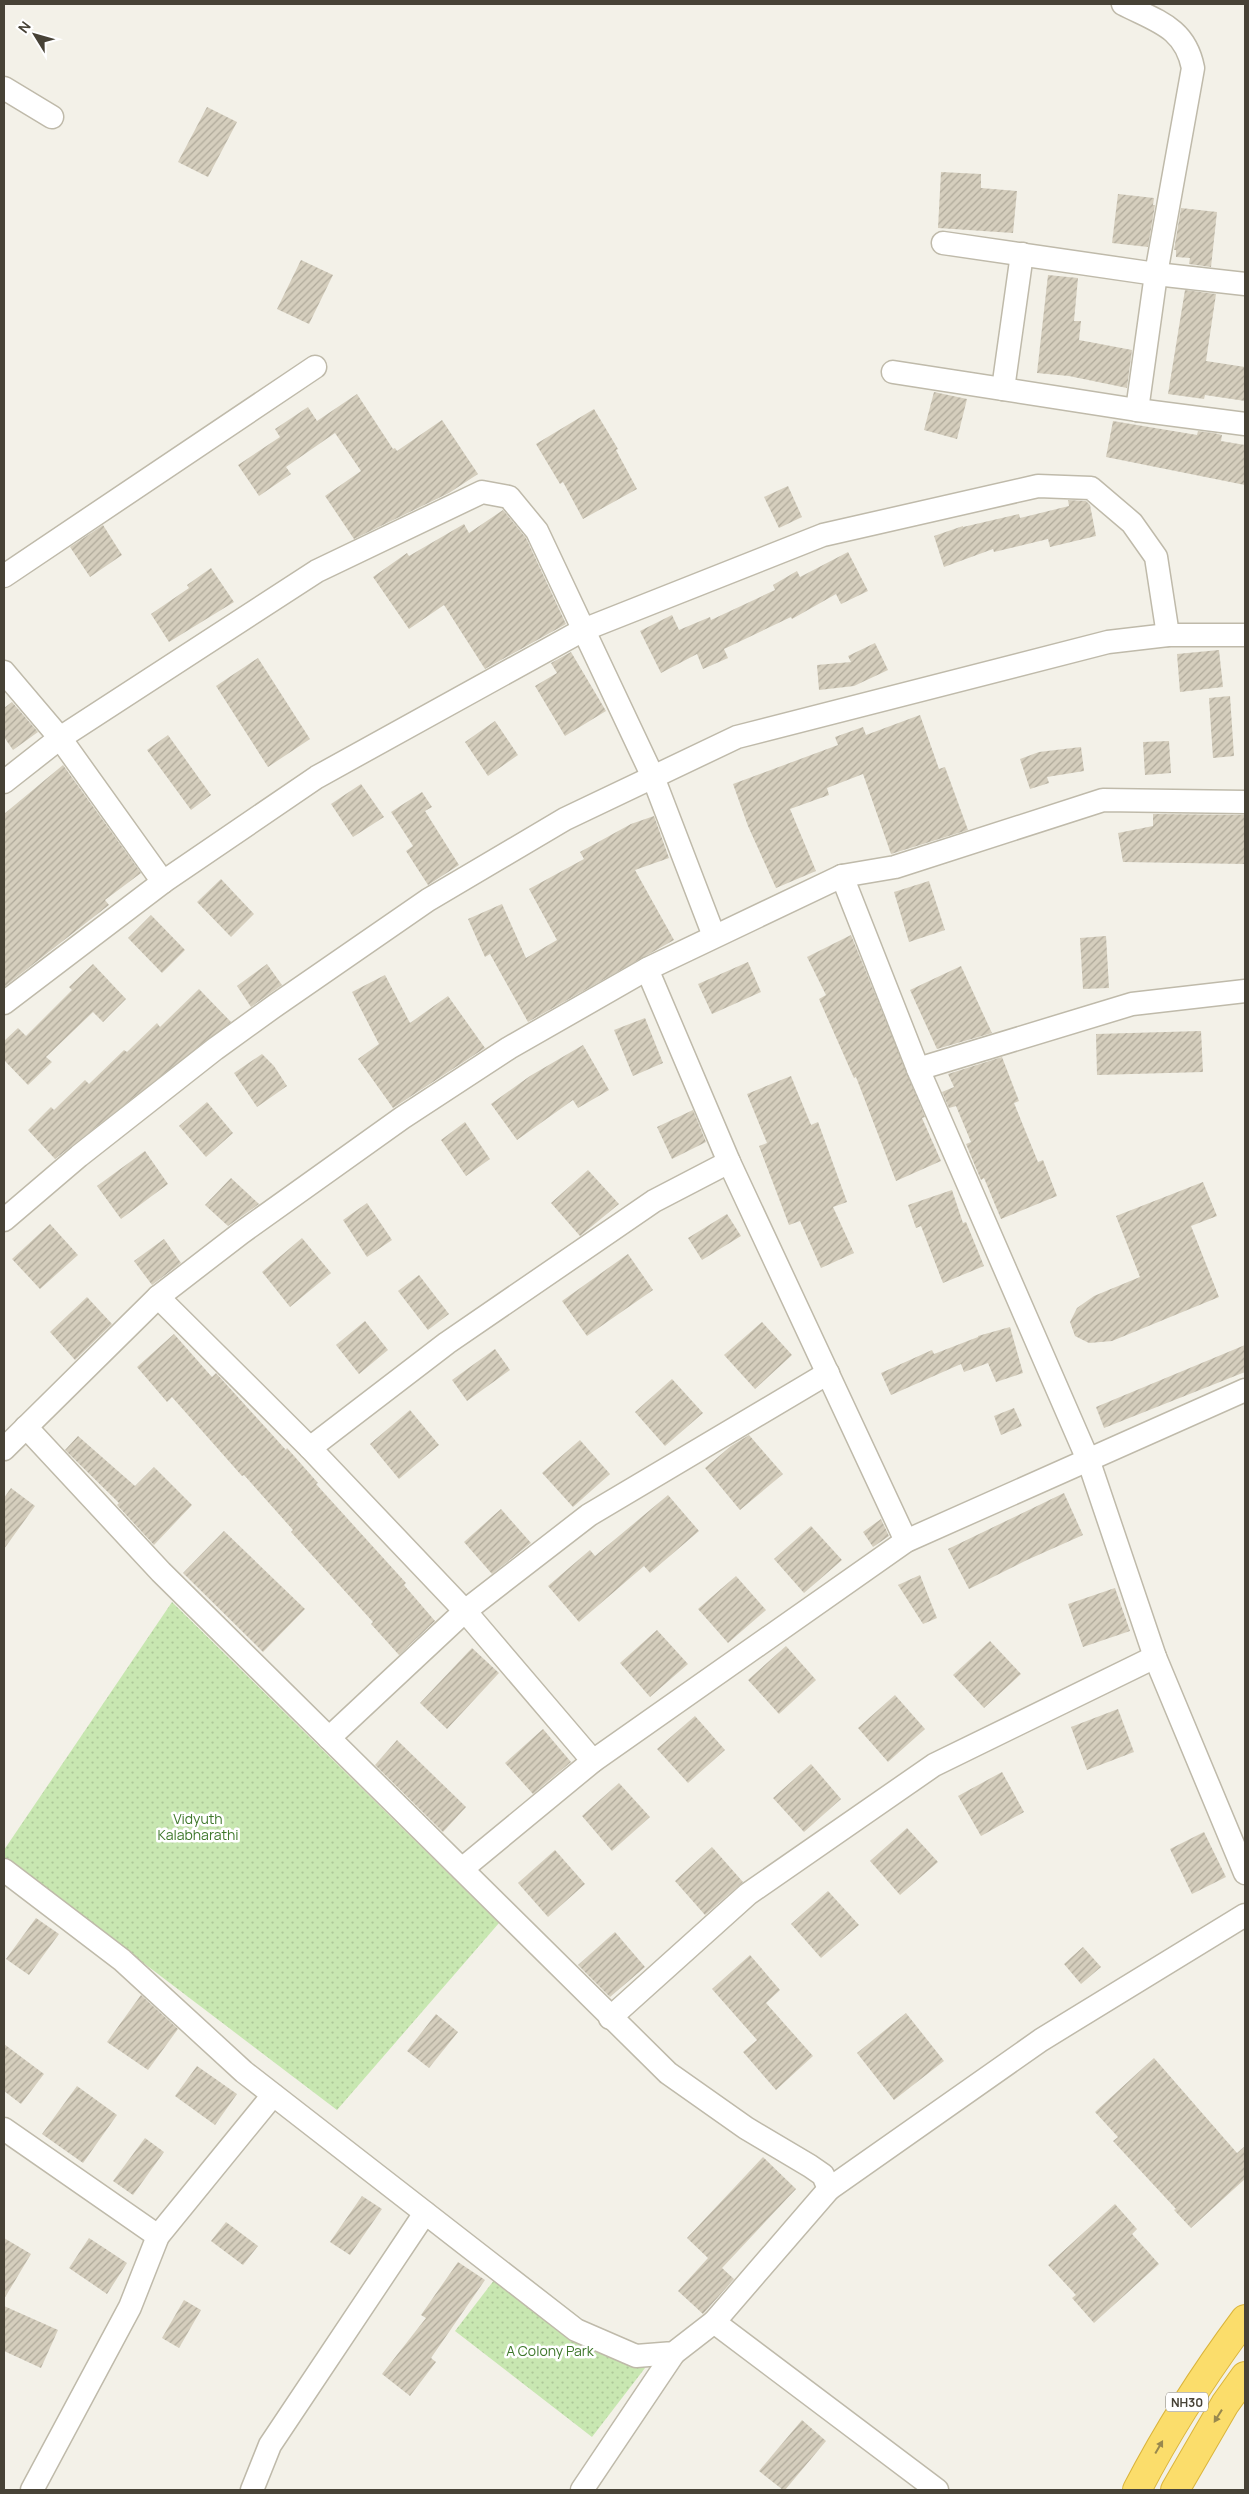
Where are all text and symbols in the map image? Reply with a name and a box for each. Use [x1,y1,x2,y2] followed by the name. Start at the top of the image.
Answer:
[10,10,60,60] north arrow
[14,17,35,37] text: N
[157,1809,239,1844] park label: Vidyuth Kalabharathi
[506,2341,595,2360] park label: A Colony Park
[1166,2392,1208,2412] road number: NH30
[1213,2410,1222,2423] one-way arrow
[1155,2441,1164,2454] one-way arrow

